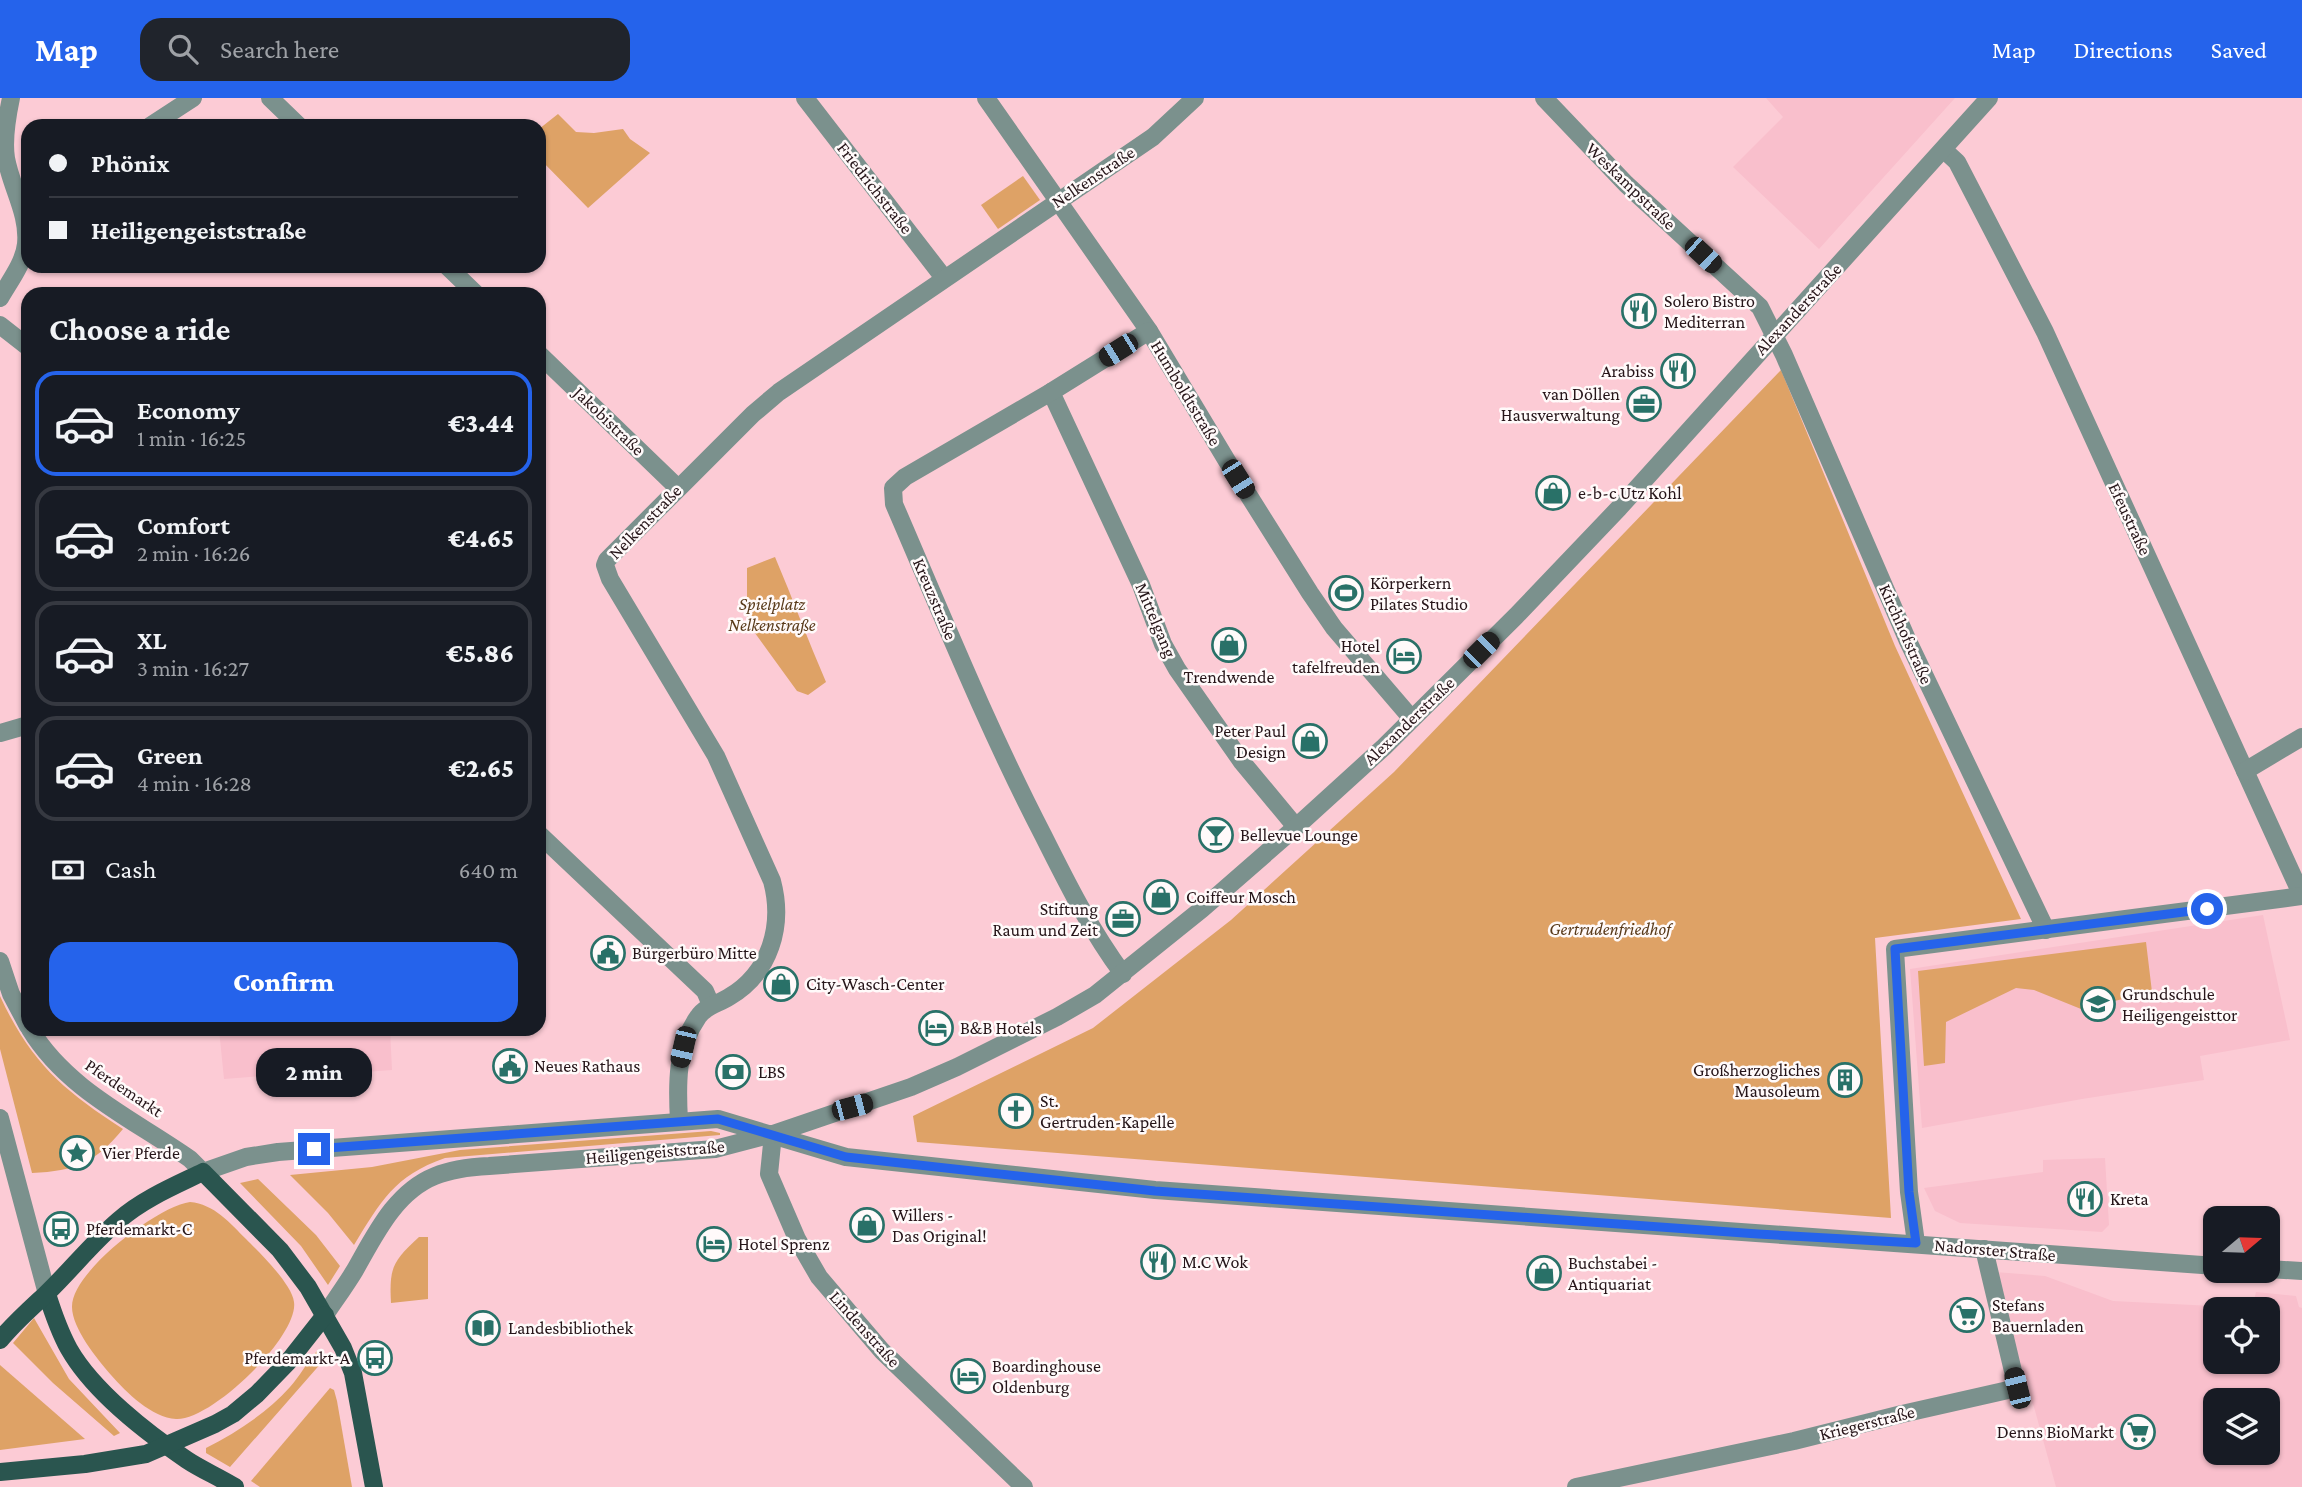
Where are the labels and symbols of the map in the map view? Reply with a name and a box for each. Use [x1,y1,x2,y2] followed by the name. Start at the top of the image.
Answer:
[833,138,917,238] street label: Friedrichstraße
[1582,138,1680,234] street label: Weskampstraße
[1048,142,1138,212] street label: Nelkenstraße
[1681,233,1726,277] car
[1750,259,1846,359] street label: Alexanderstraße
[1664,291,1755,332] place label: Solero Bistro Mediterran
[1620,292,1658,330] restaurant icon: Solero Bistro Mediterran
[1095,330,1142,370] car
[1147,337,1225,449] street label: Humboldtstraße
[1659,352,1697,390] restaurant icon: Arabiss
[1601,361,1654,381] place label: Arabiss
[568,381,649,460] street label: Jakobistraße
[1501,384,1620,425] place label: van Döllen Hausverwaltung
[1625,385,1663,423] office icon: van Döllen Hausverwaltung
[1218,456,1259,502] car
[1534,474,1572,512] shop icon: e-b-c Utz Kohl
[2104,480,2156,559] street label: Efeustraße
[605,481,686,563] street label: Nelkenstraße
[1578,483,1682,503] place label: e-b-c Utz Kohl
[909,555,961,643] street label: Kreuzstraße
[1370,573,1468,614] place label: Körperkern Pilates Studio
[1327,574,1365,612] sports icon: Körperkern Pilates Studio
[1131,580,1181,661] street label: Mittelgang
[1875,581,1937,687] street label: Kirchhofstraße
[728,594,816,635] park label: Spielplatz Nelkenstraße
[1210,626,1248,664] shop icon: Trendwende
[1459,628,1504,672] car
[1292,636,1380,677] place label: Hotel tafelfreuden
[1385,637,1423,675] hotel icon: Hotel tafelfreuden
[1184,667,1275,687] place label: Trendwende
[1360,673,1458,769] street label: Alexanderstraße
[1215,721,1286,762] place label: Peter Paul Design
[1291,722,1329,760] shop icon: Peter Paul Design
[1197,816,1235,854] bar icon: Bellevue Lounge
[1240,825,1358,845] place label: Bellevue Lounge
[1142,878,1180,916] shop icon: Coiffeur Mosch
[1186,887,1296,907] place label: Coiffeur Mosch
[2191,893,2223,925] route start
[992,899,1099,940] place label: Stiftung Raum und Zeit
[1104,900,1142,938] office icon: Stiftung Raum und Zeit
[1549,919,1673,939] park label: Gertrudenfriedhof
[589,934,627,972] public building icon: Bürgerbüro Mitte
[632,943,757,963] place label: Bürgerbüro Mitte
[762,965,800,1003] shop icon: City-Wasch-Center
[806,974,945,994] place label: City-Wasch-Center
[2122,984,2238,1025] place label: Grundschule Heiligengeisttor
[2079,985,2117,1023] school or university icon: Grundschule Heiligengeisttor
[917,1009,955,1047] hotel icon: B&B Hotels
[960,1018,1042,1038] place label: B&B Hotels
[669,1024,698,1070] car
[491,1047,529,1085] public building icon: Neues Rathaus
[256,1048,372,1096] callout: 2 min
[714,1053,752,1091] bank icon: LBS
[81,1055,167,1122] street label: Pferdemarkt
[534,1056,640,1076] place label: Neues Rathaus
[1693,1060,1821,1101] place label: Großherzogliches Mausoleum
[1826,1061,1864,1099] building icon: Großherzogliches Mausoleum
[758,1062,785,1082] place label: LBS
[829,1091,876,1123] car
[1040,1091,1175,1132] place label: St. Gertruden-Kapelle
[997,1092,1035,1130] church icon: St. Gertruden-Kapelle
[298,1133,330,1165] route end
[58,1134,96,1172] place icon: Vier Pferde
[585,1136,725,1168] street label: Heiligengeiststraße
[102,1143,180,1163] place label: Vier Pferde
[2066,1180,2104,1218] restaurant icon: Kreta
[2110,1189,2148,1209] place label: Kreta
[892,1205,987,1246] place label: Willers - Das Original!
[848,1206,886,1244] shop icon: Willers - Das Original!
[2203,1206,2280,1283] north arrow
[42,1210,80,1248] bus stop icon: Pferdemarkt-C
[86,1219,193,1239] place label: Pferdemarkt-C
[695,1225,733,1263] hotel icon: Hotel Sprenz
[738,1234,830,1254] place label: Hotel Sprenz
[1933,1235,2057,1265] street label: Nadorster Straße
[1139,1243,1177,1281] restaurant icon: M.C Wok
[1182,1252,1248,1272] place label: M.C Wok
[1568,1253,1658,1294] place label: Buchstabei - Antiquariat
[1525,1254,1563,1292] shop icon: Buchstabei - Antiquariat
[826,1287,905,1371] street label: Lindenstraße
[1992,1295,2084,1336] place label: Stefans Bauernladen
[1948,1296,1986,1334] supermarket icon: Stefans Bauernladen
[464,1309,502,1347] library icon: Landesbibliothek
[508,1318,633,1338] place label: Landesbibliothek
[356,1339,394,1377] bus stop icon: Pferdemarkt-A
[244,1348,351,1368] place label: Pferdemarkt-A
[992,1356,1101,1397] place label: Boardinghouse Oldenburg
[949,1357,987,1395] hotel icon: Boardinghouse Oldenburg
[2002,1365,2033,1411] car
[1817,1401,1917,1444] street label: Kriegerstraße
[2119,1413,2157,1451] supermarket icon: Denns BioMarkt
[1997,1422,2115,1442] place label: Denns BioMarkt

